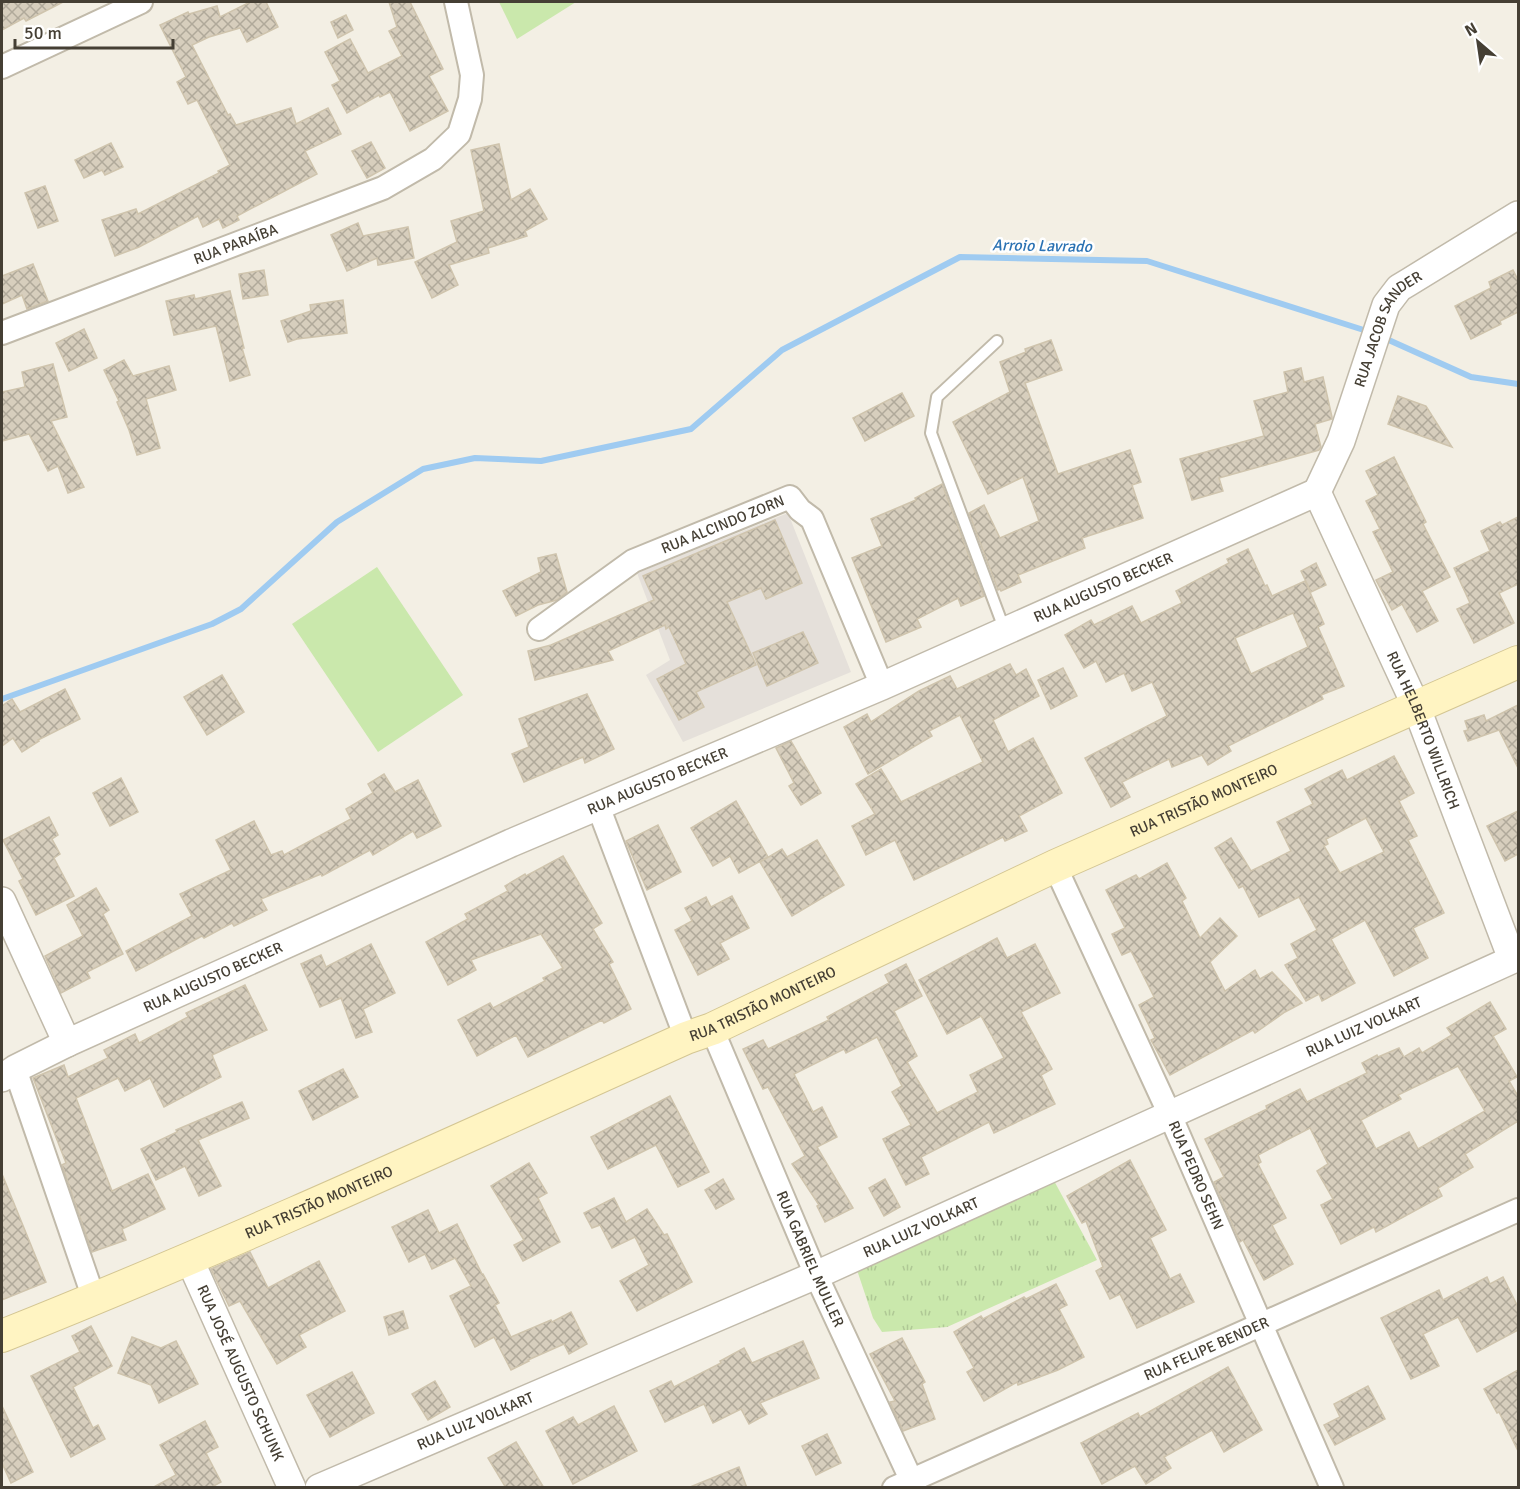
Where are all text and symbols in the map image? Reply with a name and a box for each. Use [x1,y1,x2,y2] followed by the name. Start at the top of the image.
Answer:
[15,12,172,50] scale bar
[1448,12,1508,72] north arrow
[1461,18,1481,41] text: N
[24,22,62,44] text: 50 m
[191,220,280,268] street label: RUA PARAÍBA
[992,235,1093,257] water label: Arroio Lavrado
[1350,267,1425,389] street label: RUA JACOB SANDER
[659,491,787,558] street label: RUA ALCINDO ZORN
[1031,548,1176,626] street label: RUA AUGUSTO BECKER
[1383,648,1463,812] street label: RUA HELBERTO WILLRICH
[585,743,730,819] street label: RUA AUGUSTO BECKER
[1127,760,1281,841] street label: RUA TRISTÃO MONTEIRO
[141,938,285,1016] street label: RUA AUGUSTO BECKER
[687,962,839,1045] street label: RUA TRISTÃO MONTEIRO
[1303,993,1425,1061] street label: RUA LUIZ VOLKART
[1165,1118,1228,1233] street label: RUA PEDRO SEHN
[242,1162,396,1243] street label: RUA TRISTÃO MONTEIRO
[772,1188,848,1330] street label: RUA GABRIEL MULLER
[860,1193,982,1261] street label: RUA LUIZ VOLKART
[193,1282,288,1464] street label: RUA JOSÉ AUGUSTO SCHUNK
[1141,1313,1272,1384] street label: RUA FELIPE BENDER
[414,1388,537,1454] street label: RUA LUIZ VOLKART

